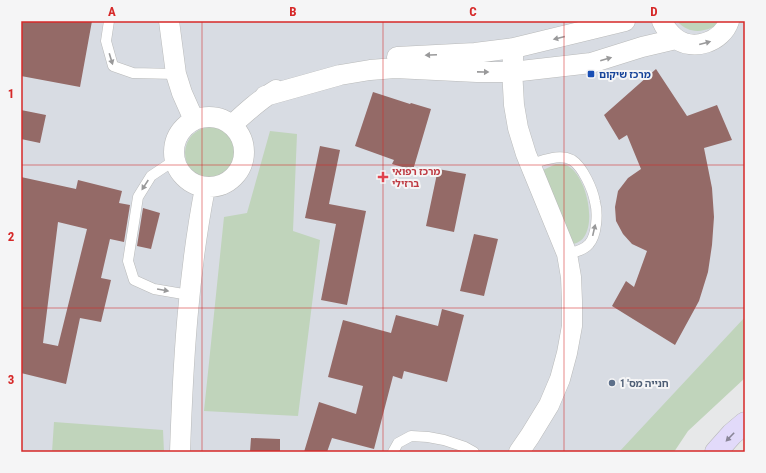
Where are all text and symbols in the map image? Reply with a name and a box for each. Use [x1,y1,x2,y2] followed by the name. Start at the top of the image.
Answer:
[108,4,116,19] text: A
[289,4,297,19] text: B
[469,4,477,19] text: C
[650,4,658,19] text: D
[553,35,565,41] one-way arrow
[699,40,711,46] one-way arrow
[424,52,437,58] one-way arrow
[108,53,114,65] one-way arrow
[600,56,612,62] one-way arrow
[477,69,490,75] one-way arrow
[586,69,596,79] marker: מרכז שיקום
[599,69,651,80] place label: מרכז שיקום
[8,86,14,101] text: 1
[392,166,440,189] place label: מרכז רפואי ברזילי
[377,171,389,183] marker: מרכז רפואי ברזילי
[141,180,149,190] one-way arrow
[591,224,597,236] one-way arrow
[8,229,15,244] text: 2
[157,288,169,294] one-way arrow
[8,372,14,387] text: 3
[607,378,617,388] marker: חנייה מס' 1
[620,378,669,389] place label: חנייה מס' 1
[725,432,735,442] one-way arrow

